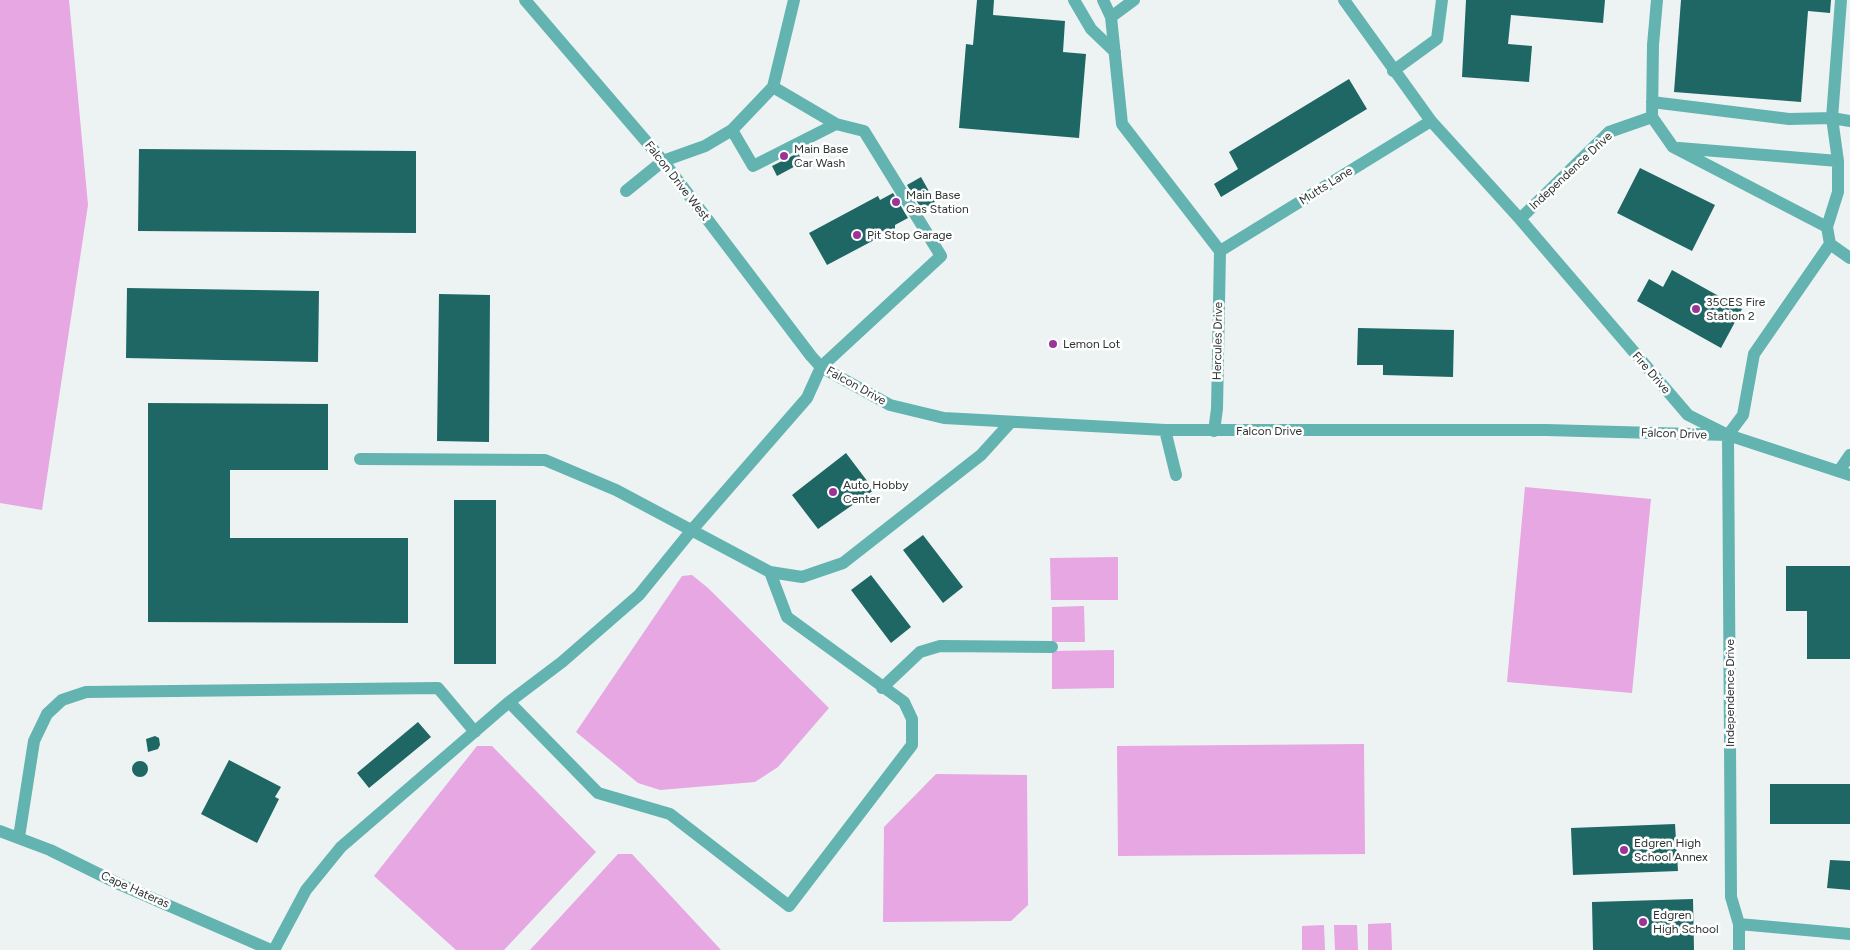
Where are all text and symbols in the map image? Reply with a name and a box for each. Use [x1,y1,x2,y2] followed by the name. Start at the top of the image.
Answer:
[1527,129,1615,213] street label: Independence Drive
[642,138,712,224] street label: Falcon Drive West
[794,142,848,170] place label: Main Base Car Wash
[778,150,790,162] marker: Main Base Car Wash
[1297,164,1355,208] street label: Mutts Lane
[906,188,969,216] place label: Main Base Gas Station
[890,196,902,208] marker: Main Base Gas Station
[867,228,952,242] place label: Pit Stop Garage
[851,229,863,241] marker: Pit Stop Garage
[1706,295,1765,323] place label: 35CES Fire Station 2
[1210,302,1226,380] street label: Hercules Drive
[1690,303,1702,315] marker: 35CES Fire Station 2
[1063,337,1120,351] place label: Lemon Lot
[1047,338,1059,350] marker: Lemon Lot
[1629,349,1673,397] street label: Fire Drive
[824,364,888,408] street label: Falcon Drive
[1236,424,1302,438] street label: Falcon Drive
[1641,426,1707,442] street label: Falcon Drive
[843,478,908,506] place label: Auto Hobby Center
[827,486,839,498] marker: Auto Hobby Center
[1723,639,1737,747] street label: Independence Drive
[1634,836,1708,864] place label: Edgren High School Annex
[1618,844,1630,856] marker: Edgren High School Annex
[99,869,171,911] street label: Cape Hateras
[1653,908,1719,936] place label: Edgren High School
[1637,916,1649,928] marker: Edgren High School

